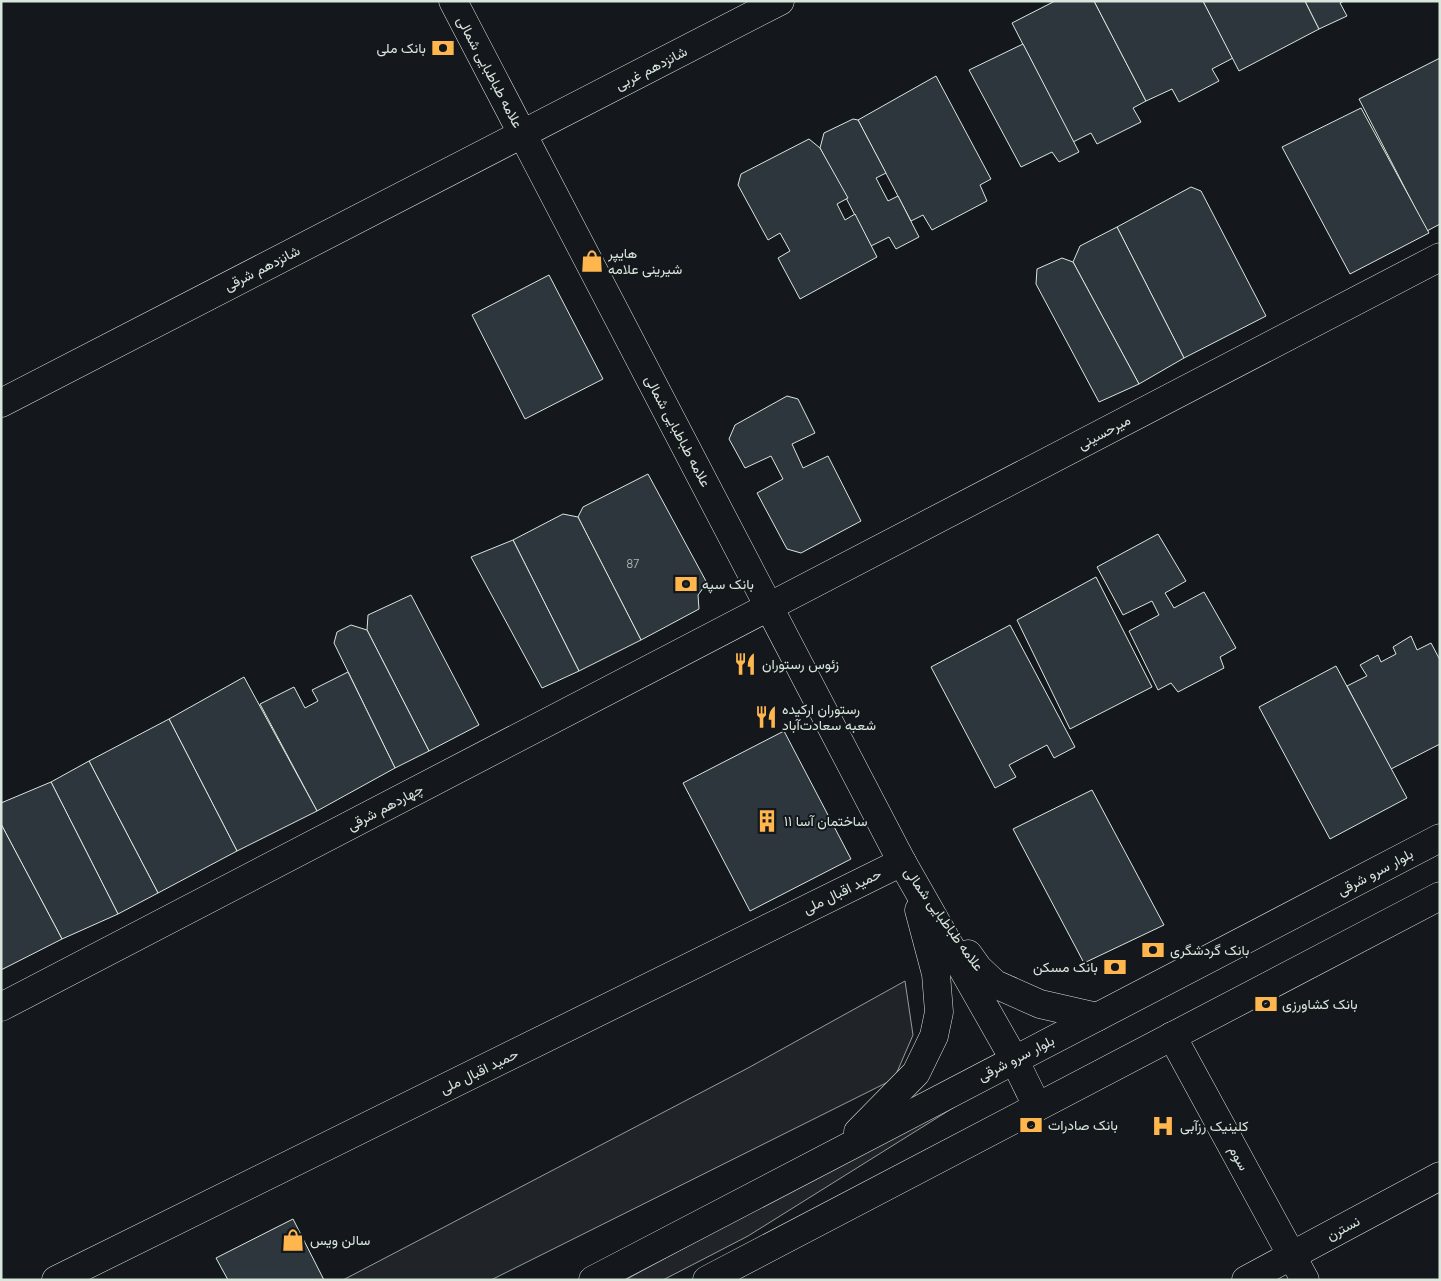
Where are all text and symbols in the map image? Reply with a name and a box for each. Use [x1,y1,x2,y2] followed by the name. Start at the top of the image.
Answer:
[452,13,527,131] street label: علامه طباطبایی شمالی
[430,35,456,61] bank icon: بانک ملی
[376,39,426,58] place label: بانک ملی
[612,42,691,95] street label: شانزدهم غربی
[221,241,303,296] street label: شانزدهم شرقی
[607,244,682,279] place label: هایپر شیرینی علامه
[579,248,605,274] shop icon: هایپر شیرینی علامه
[640,372,715,490] street label: علامه طباطبایی شمالی
[1074,411,1134,454] street label: میرحسینی
[626,557,640,572] house number: 87
[673,571,699,597] bank icon: بانک سپه
[702,575,754,594] place label: بانک سپه
[732,651,758,677] restaurant icon: زئوس رستوران
[762,655,839,674] place label: زئوس رستوران
[782,700,876,735] place label: رستوران ارکیده شعبه سعادت‌آباد
[753,704,779,730] restaurant icon: رستوران ارکیده شعبه سعادت‌آباد
[344,779,427,835] street label: چهاردهم شرقی
[754,808,780,834] building icon: ساختمان آسا ۱۱
[784,812,868,831] place label: ساختمان آسا ۱۱
[1334,844,1417,900] street label: بلوار سرو شرقی
[899,863,988,975] street label: علامه طباطبایی شمالی
[800,864,885,919] street label: حمید اقبال ملی
[1140,937,1166,963] bank icon: بانک گردشگری
[1170,941,1249,960] place label: بانک گردشگری
[1102,954,1128,980] bank icon: بانک مسکن
[1033,958,1098,977] place label: بانک مسکن
[1253,991,1279,1017] bank icon: بانک کشاورزی
[1282,995,1358,1014] place label: بانک کشاورزی
[975,1031,1058,1086] street label: بلوار سرو شرقی
[437,1044,522,1099] street label: حمید اقبال ملی
[1018,1112,1044,1138] bank icon: بانک صادرات
[1150,1113,1176,1139] hospital icon: کلینیک رزآبی
[1048,1116,1118,1135] place label: بانک صادرات
[1180,1117,1249,1136] place label: کلینیک رزآبی
[1224,1142,1253,1174] street label: سوم
[1323,1212,1363,1245] street label: نسترن
[280,1227,306,1253] shop icon: سالن ویس
[310,1231,370,1250] place label: سالن ویس

